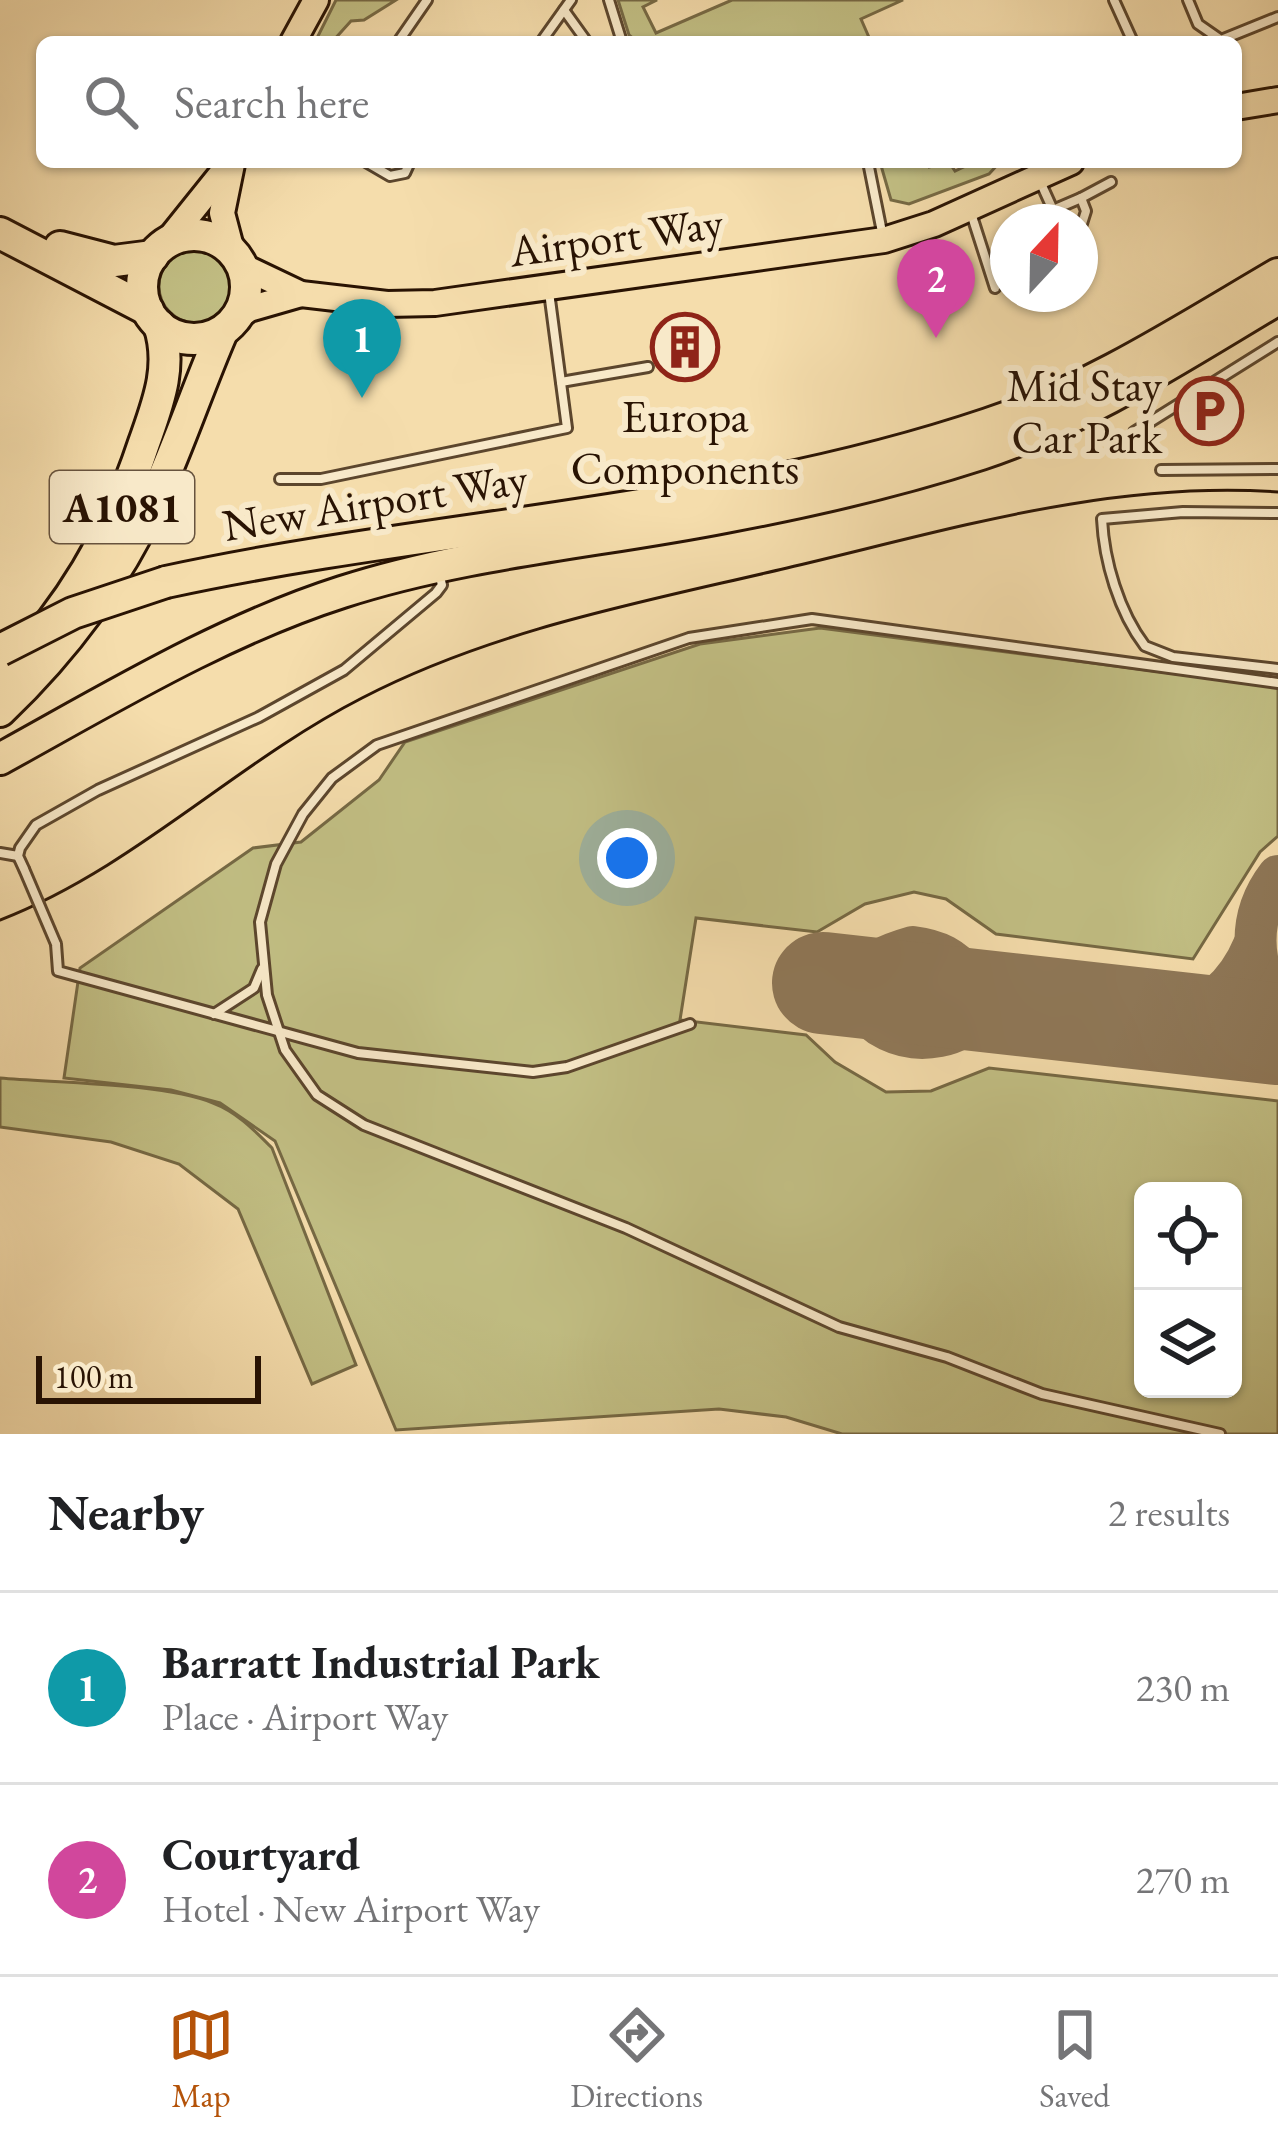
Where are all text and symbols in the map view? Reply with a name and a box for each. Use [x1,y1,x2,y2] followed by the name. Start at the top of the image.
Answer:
[36,36,1242,168] search box
[78,69,144,135] icon: search
[174,73,369,131] text: Search here
[505,192,727,280] street label: Airport Way
[990,204,1098,312] north arrow
[897,239,975,338] pin: 2
[323,299,401,398] pin: 1
[650,312,720,382] building icon: Europa Components
[1006,356,1163,466] place label: Mid Stay Car Park
[1174,376,1244,446] parking icon: Mid Stay Car Park
[571,387,799,497] place label: Europa Components
[218,448,532,554] street label: New Airport Way
[50,471,194,543] road number: A1081
[597,828,657,888] your location
[1134,1182,1242,1398] map controls
[1134,1182,1242,1290] button: locate
[1134,1290,1242,1398] button: layers
[36,1350,261,1403] scale bar
[54,1355,134,1398] text: 100 m
[48,1479,204,1545] text: Nearby
[1108,1487,1230,1538] text: 2 results
[162,1633,600,1691] text: Barratt Industrial Park
[77,1662,97,1713] text: 1
[1136,1662,1230,1713] text: 230 m
[162,1691,448,1742] text: Place · Airport Way
[162,1825,360,1883] text: Courtyard
[77,1854,97,1905] text: 2
[1136,1854,1230,1905] text: 270 m
[162,1883,540,1934] text: Hotel · New Airport Way
[168,2002,234,2117] tab: Map
[570,2002,703,2117] tab: Directions
[1039,2002,1110,2117] tab: Saved

